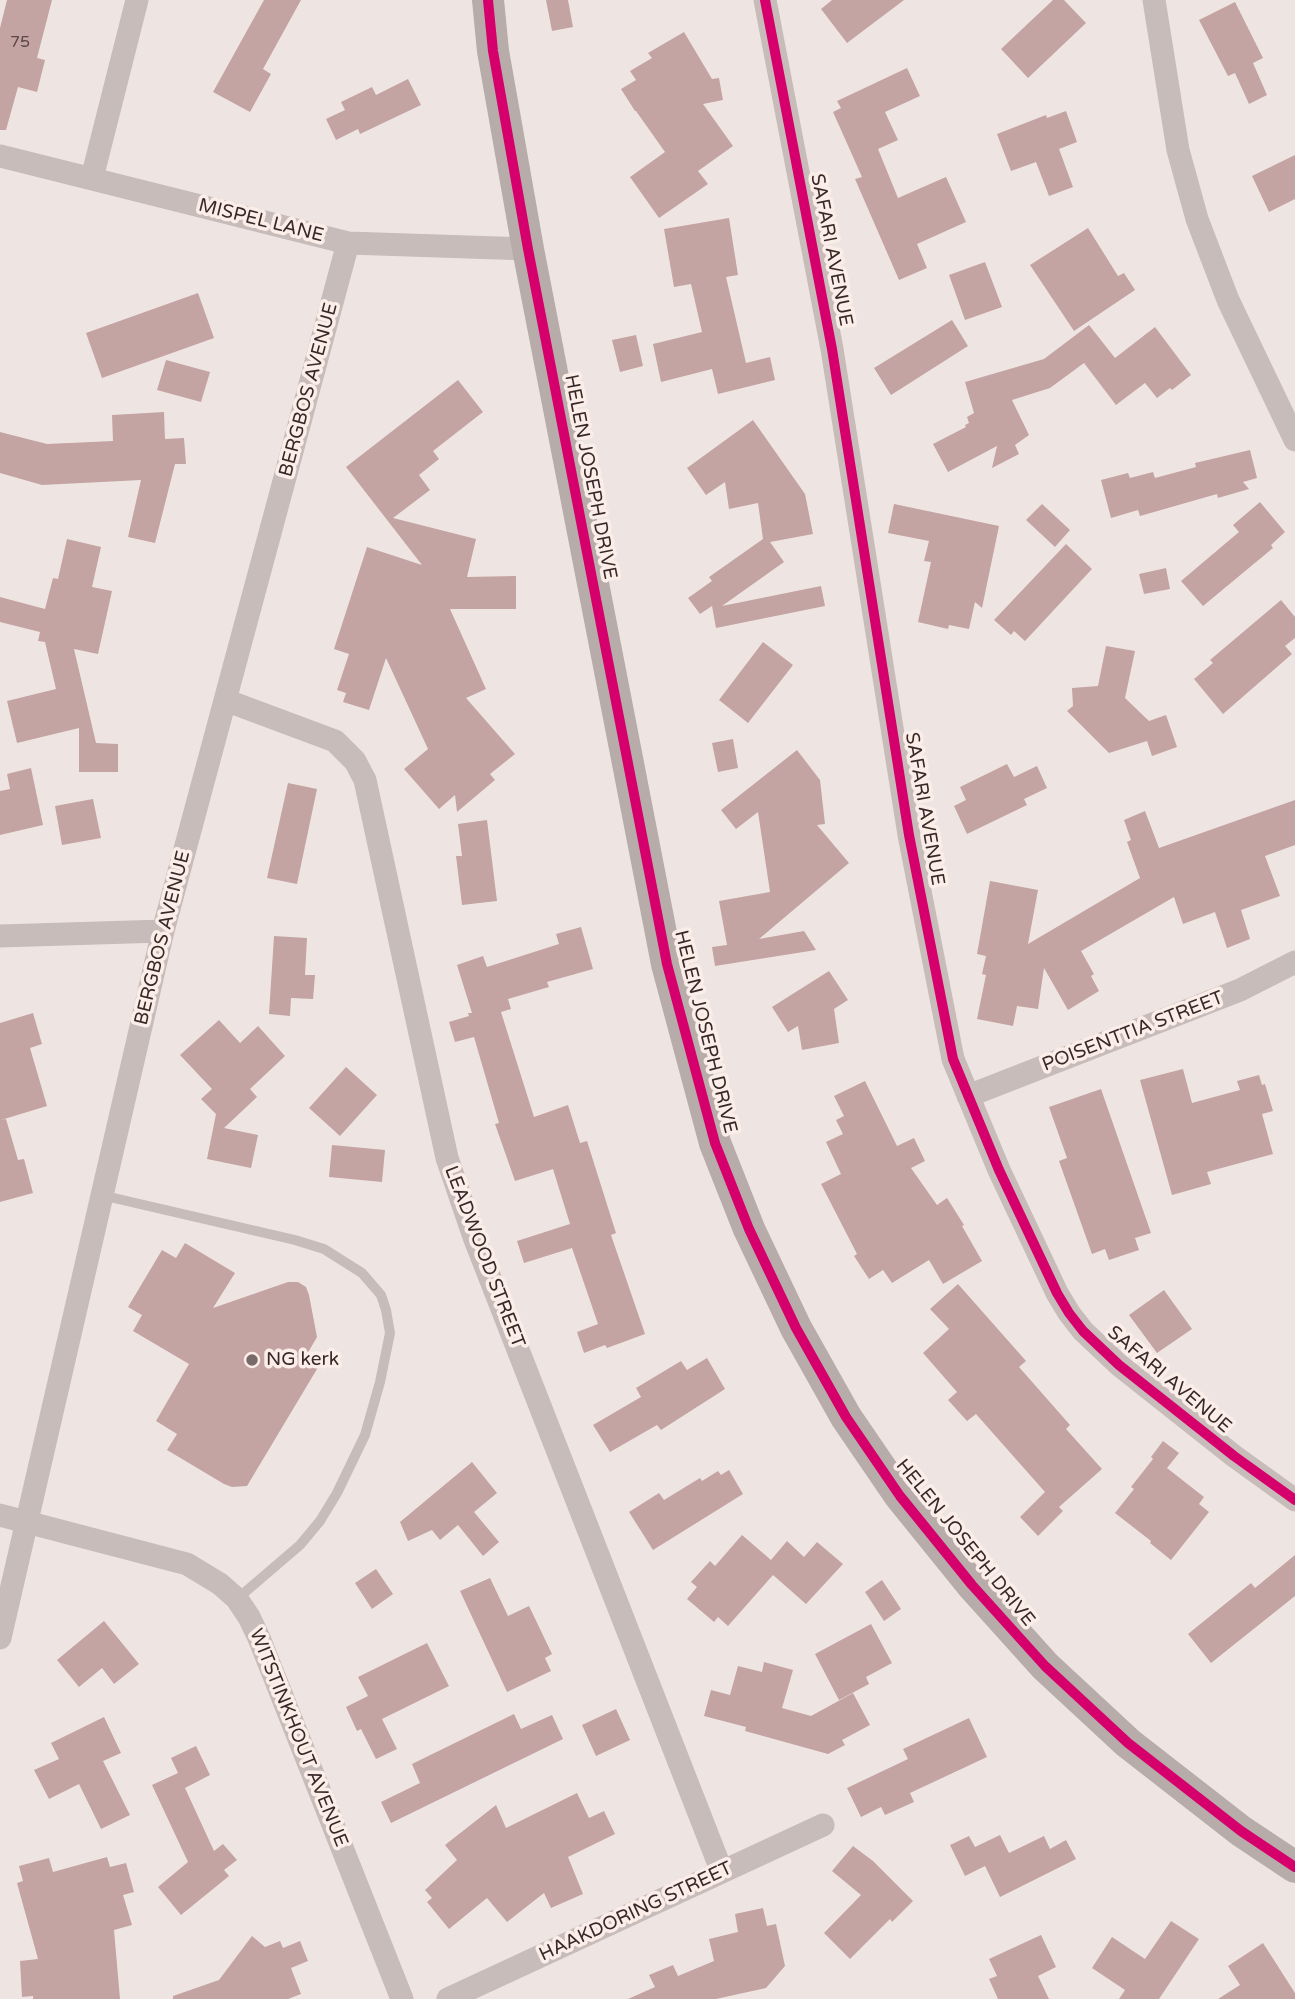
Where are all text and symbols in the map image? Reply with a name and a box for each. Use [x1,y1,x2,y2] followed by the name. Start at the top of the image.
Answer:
[10,33,30,53] house number: 75
[805,172,857,328] street label: SAFARI AVENUE
[196,194,326,248] street label: MISPEL LANE
[275,301,343,479] street label: BERGBOS AVENUE
[559,373,621,581] street label: HELEN JOSEPH DRIVE
[899,731,949,887] street label: SAFARI AVENUE
[130,848,196,1028] street label: BERGBOS AVENUE
[669,928,741,1136] street label: HELEN JOSEPH DRIVE
[1039,987,1227,1077] street label: POISENTTIA STREET
[439,1163,529,1351] street label: LEADWOOD STREET
[1102,1321,1236,1439] street label: SAFARI AVENUE
[266,1349,339,1371] place label: NG kerk
[244,1352,260,1368] marker: NG kerk
[891,1455,1039,1631] street label: HELEN JOSEPH DRIVE
[244,1626,352,1850] street label: WITSTINKHOUT AVENUE
[536,1857,736,1967] street label: HAAKDORING STREET

